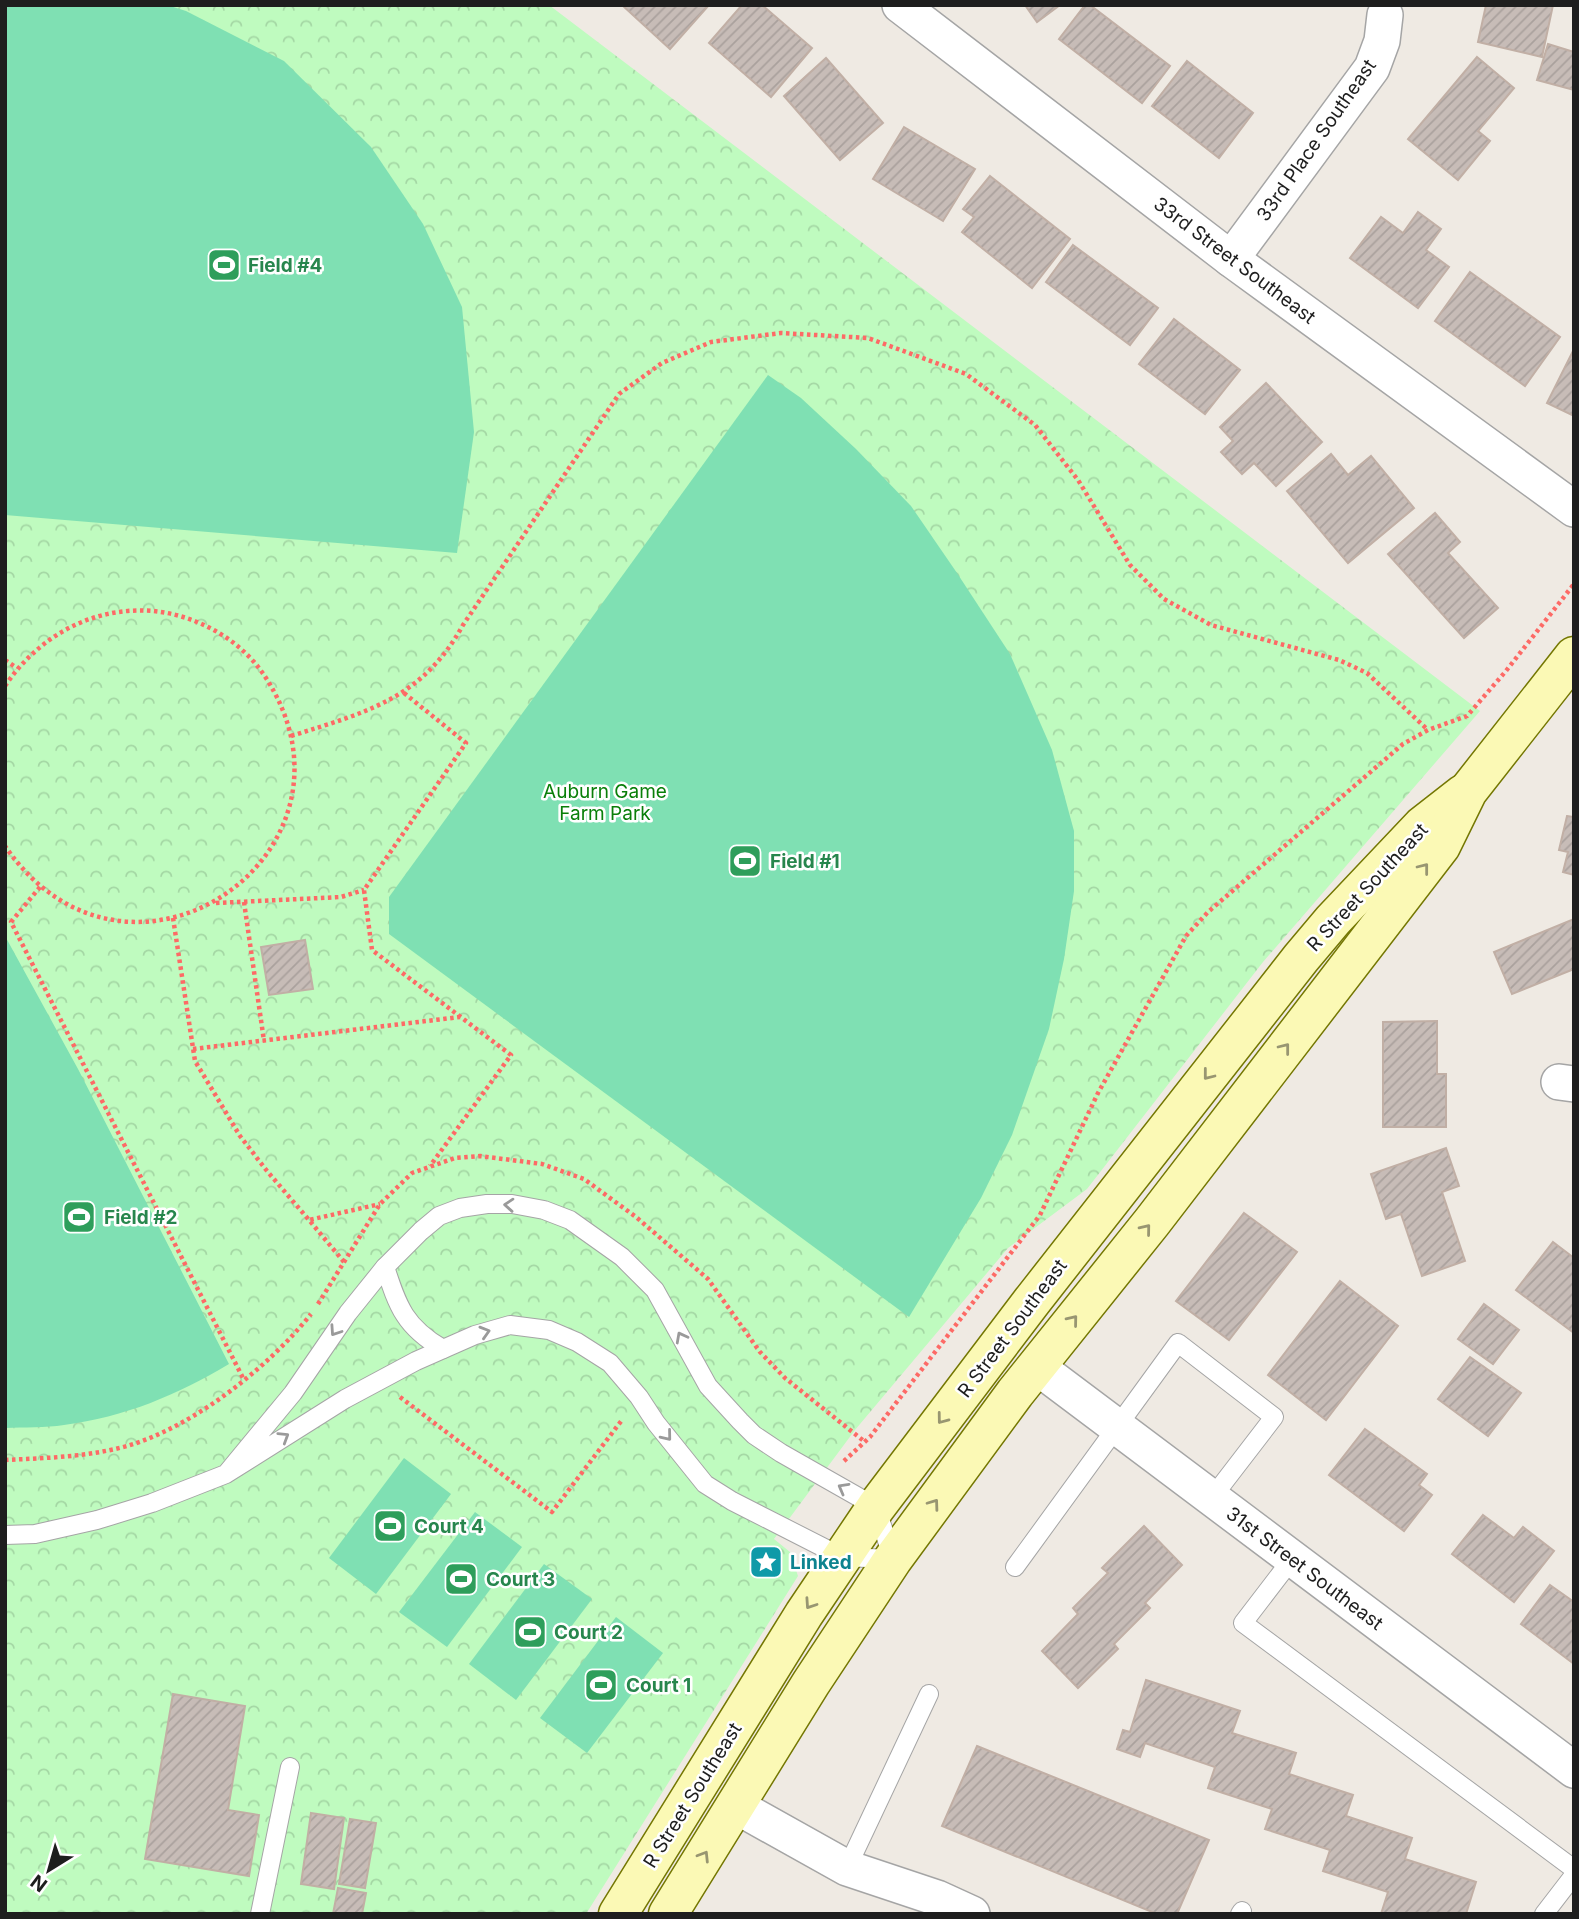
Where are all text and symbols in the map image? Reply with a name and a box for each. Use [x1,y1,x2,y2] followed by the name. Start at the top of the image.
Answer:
[1252,55,1381,226] street label: 33rd Place Southeast
[1149,192,1320,329] street label: 33rd Street Southeast
[205,246,243,284] sports icon: Field #4
[248,254,322,277] place label: Field #4
[543,780,667,825] park label: Auburn Game Farm Park
[1302,818,1433,956] street label: R Street Southeast
[726,842,764,880] sports icon: Field #1
[770,850,840,873] place label: Field #1
[1416,864,1429,876] one-way arrow
[1276,1044,1289,1056] one-way arrow
[1204,1067,1216,1080] one-way arrow
[60,1198,98,1236] sports icon: Field #2
[503,1198,514,1213] one-way arrow
[104,1206,178,1229] place label: Field #2
[1138,1224,1151,1236] one-way arrow
[953,1255,1072,1402] street label: R Street Southeast
[1065,1316,1077,1329] one-way arrow
[331,1323,343,1336] one-way arrow
[479,1326,491,1341] one-way arrow
[676,1331,689,1344] one-way arrow
[938,1411,951,1424] one-way arrow
[658,1428,671,1441] one-way arrow
[276,1433,289,1446] one-way arrow
[838,1483,851,1496] one-way arrow
[925,1499,938,1512] one-way arrow
[1222,1502,1388,1635] street label: 31st Street Southeast
[371,1507,409,1545] sports icon: Court 4
[414,1515,484,1538] place label: Court 4
[747,1543,785,1581] place icon: Linked
[790,1551,852,1574] place label: Linked
[442,1560,480,1598] sports icon: Court 3
[486,1568,555,1591] place label: Court 3
[806,1596,819,1609] one-way arrow
[511,1613,549,1651] sports icon: Court 2
[554,1621,623,1644] place label: Court 2
[582,1666,620,1704] sports icon: Court 1
[626,1674,691,1697] place label: Court 1
[638,1718,746,1872] street label: R Street Southeast
[14,1835,84,1905] north arrow
[696,1850,709,1863] one-way arrow
[26,1870,52,1897] text: N

